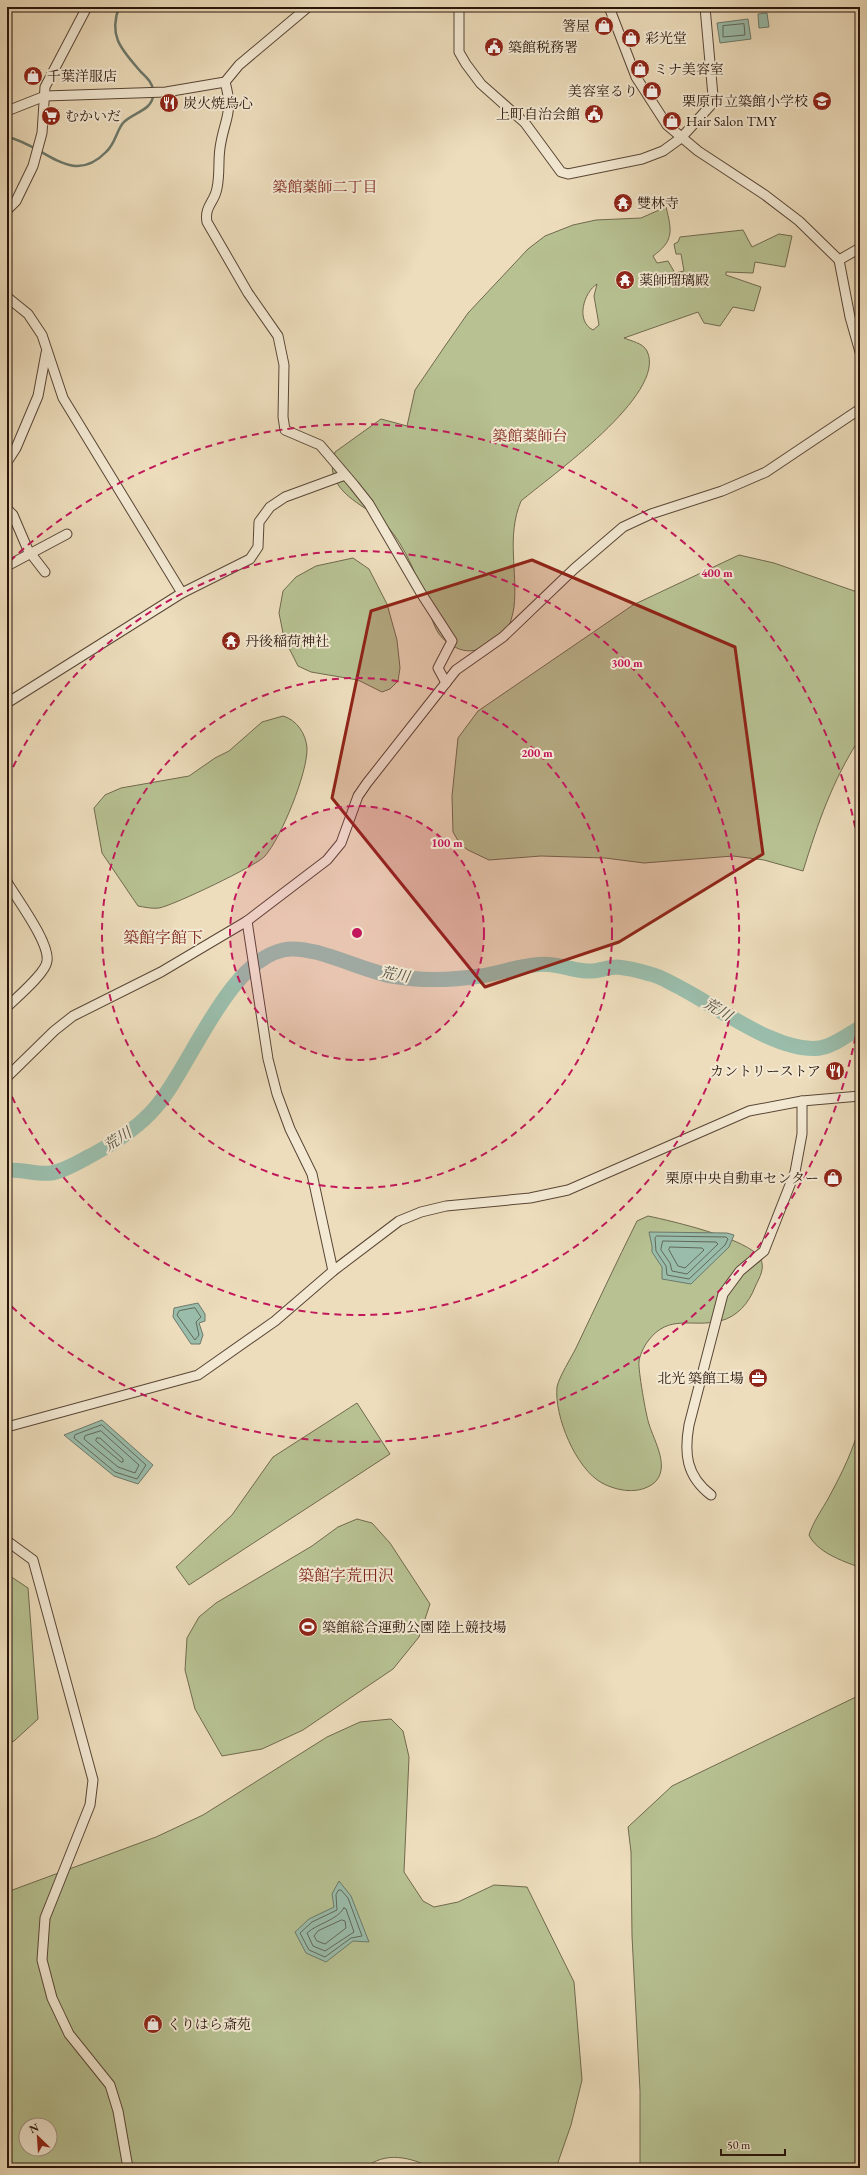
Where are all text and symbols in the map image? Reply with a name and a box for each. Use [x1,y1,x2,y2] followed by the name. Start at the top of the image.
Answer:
[593,15,615,37] shop icon: 箸屋
[562,17,590,35] place label: 箸屋
[620,27,642,49] shop icon: 彩光堂
[645,29,687,47] place label: 彩光堂
[483,36,505,58] public building icon: 築館税務署
[508,38,578,56] place label: 築館税務署
[629,58,651,80] shop icon: ミナ美容室
[654,60,724,78] place label: ミナ美容室
[22,65,44,87] shop icon: 千葉洋服店
[47,67,117,85] place label: 千葉洋服店
[641,80,663,102] shop icon: 美容室るり
[568,82,638,100] place label: 美容室るり
[811,90,833,112] school or university icon: 栗原市立築館小学校
[158,92,180,114] restaurant icon: 炭火焼鳥心
[682,92,808,110] place label: 栗原市立築館小学校
[183,94,253,112] place label: 炭火焼鳥心
[583,103,605,125] public building icon: 上町自治会館
[40,105,62,127] supermarket icon: むかいだ
[496,105,580,123] place label: 上町自治会館
[65,107,121,125] place label: むかいだ
[661,110,683,132] shop icon: Hair Salon TMY
[686,112,777,130] place label: Hair Salon TMY
[272,177,378,196] district label: 築館薬師二丁目
[612,192,634,214] temple icon: 雙林寺
[637,194,679,212] place label: 雙林寺
[614,269,636,291] temple icon: 薬師瑠璃殿
[639,271,709,289] place label: 薬師瑠璃殿
[492,426,568,445] district label: 築館薬師台
[701,565,733,581] text: 400 m
[220,630,242,652] temple icon: 丹後稲荷神社
[245,632,329,650] place label: 丹後稲荷神社
[611,655,643,671] text: 300 m
[521,745,553,761] text: 200 m
[431,835,463,851] text: 100 m
[350,926,364,940] centre of rings
[123,927,203,948] district label: 築館字館下
[379,962,413,986] water label: 荒川
[700,993,737,1026] water label: 荒川
[824,1060,846,1082] restaurant icon: カントリーストア
[710,1062,821,1080] place label: カントリーストア
[99,1122,136,1155] water label: 荒川
[822,1167,844,1189] shop icon: 栗原中央自動車センター
[666,1169,819,1187] place label: 栗原中央自動車センター
[747,1367,769,1389] office icon: 北光 築館工場
[657,1369,744,1387] place label: 北光 築館工場
[298,1565,394,1586] district label: 築館字荒田沢
[297,1616,319,1638] sports icon: 築館総合運動公園 陸上競技場
[322,1618,507,1636] place label: 築館総合運動公園 陸上競技場
[142,2013,164,2035] shop icon: くりはら斎苑
[167,2015,251,2033] place label: くりはら斎苑
[18,2117,58,2157] north arrow
[27,2120,41,2136] text: N
[721,2131,785,2157] scale bar
[727,2137,751,2153] text: 50 m

